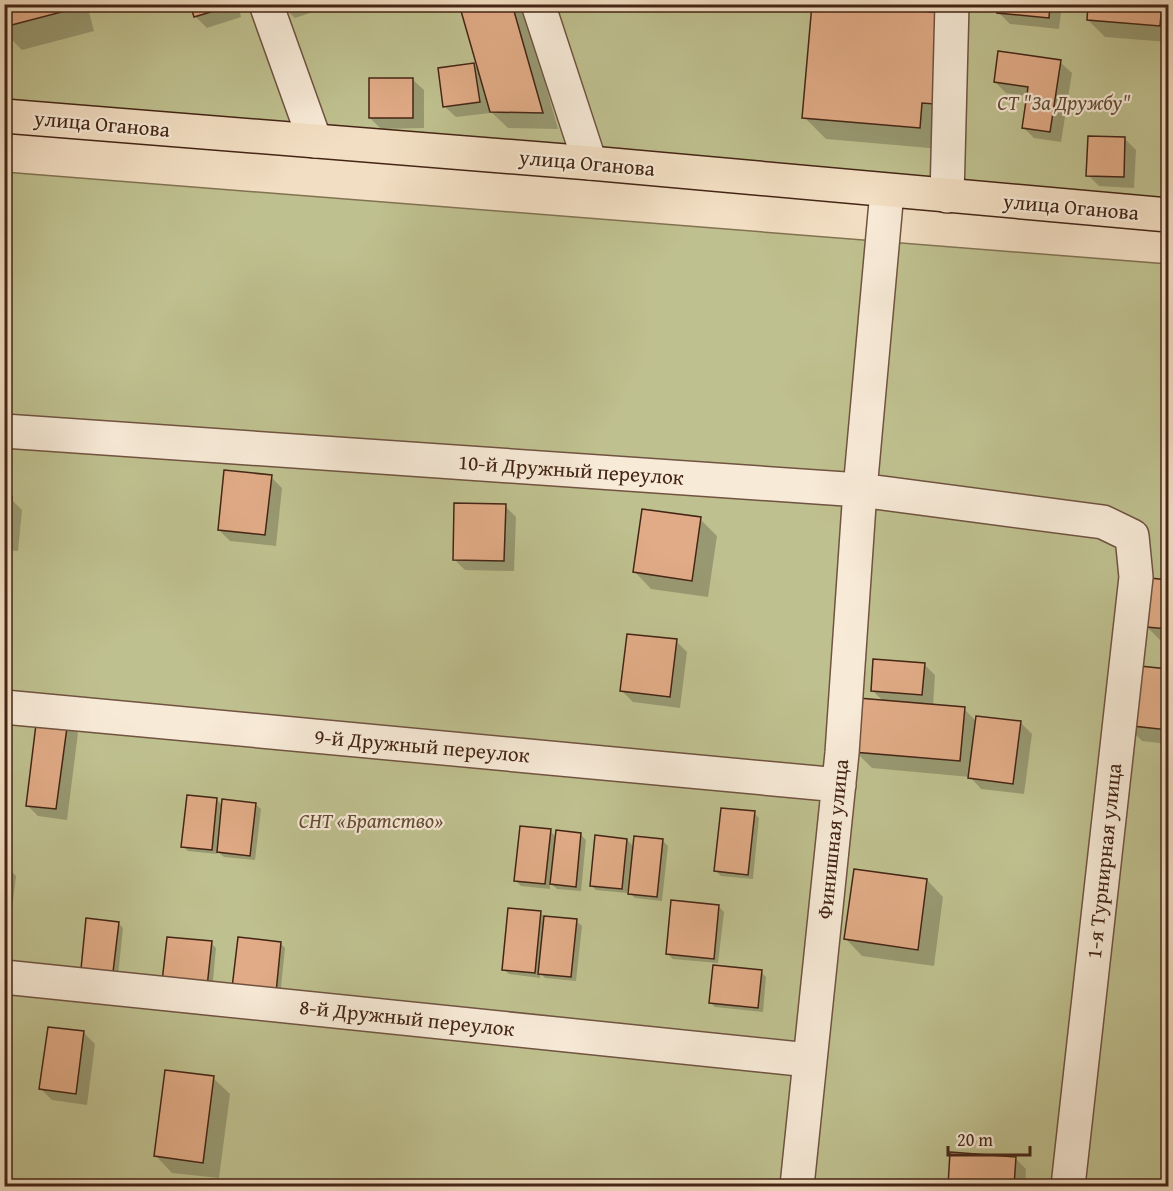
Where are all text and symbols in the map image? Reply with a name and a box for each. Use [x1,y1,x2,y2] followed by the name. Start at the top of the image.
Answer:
[997,87,1131,118] park label: СТ "За Дружбу"
[32,102,171,145] street label: улица Оганова
[517,141,656,184] street label: улица Оганова
[1001,185,1140,228] street label: улица Оганова
[457,446,685,493] street label: 10-й Дружный переулок
[313,721,531,770] street label: 9-й Дружный переулок
[809,757,856,921] street label: Финишная улица
[1078,762,1129,960] street label: 1-я Турнирная улица
[299,805,443,836] park label: СНТ «Братство»
[298,991,516,1044] street label: 8-й Дружный переулок
[948,1119,1030,1157] scale bar
[957,1126,993,1153] text: 20 m

